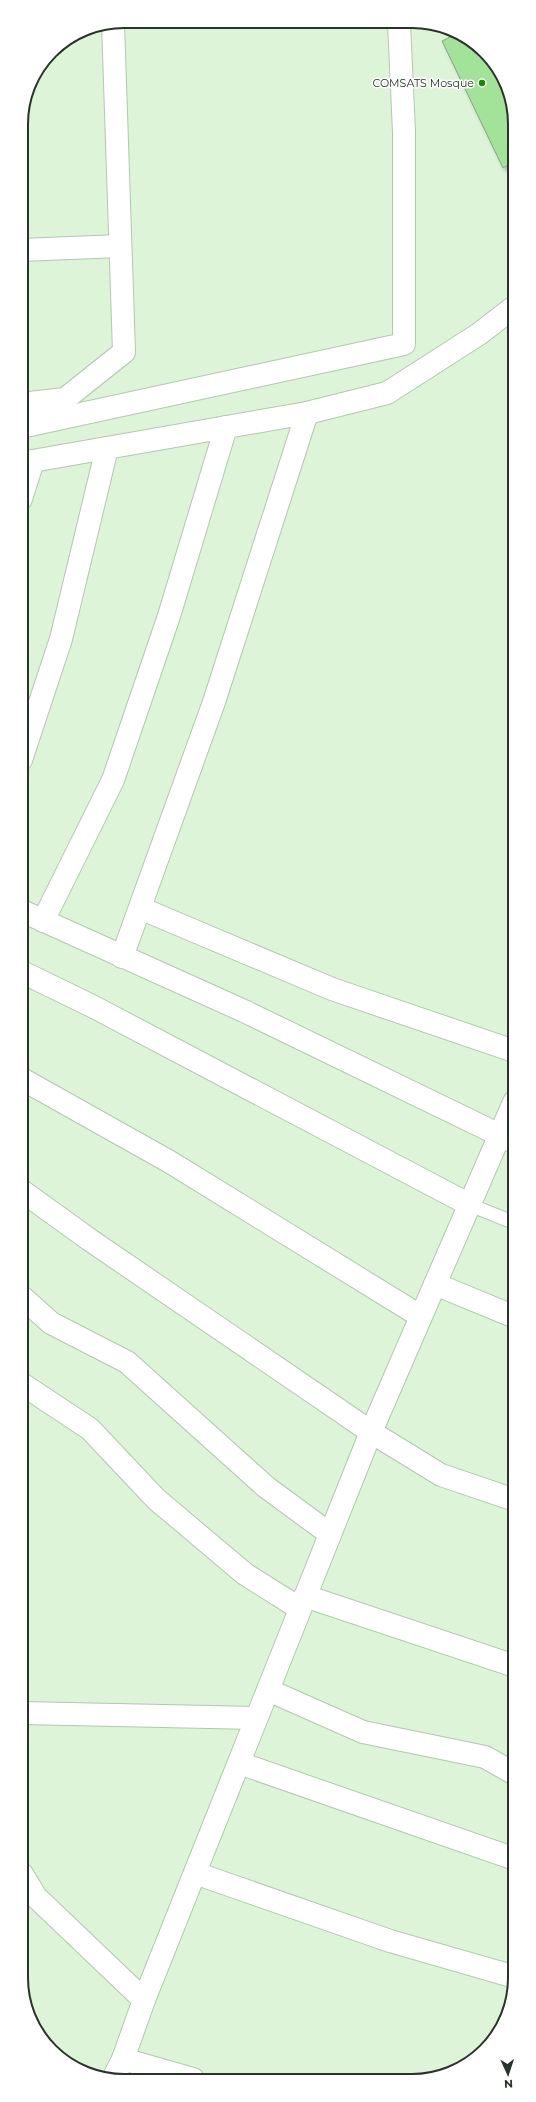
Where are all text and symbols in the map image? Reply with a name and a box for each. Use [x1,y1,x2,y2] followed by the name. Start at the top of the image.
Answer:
[372,76,474,90] place label: COMSATS Mosque
[477,78,487,88] marker: COMSATS Mosque
[488,2054,528,2094] north arrow
[504,2077,513,2091] text: N

